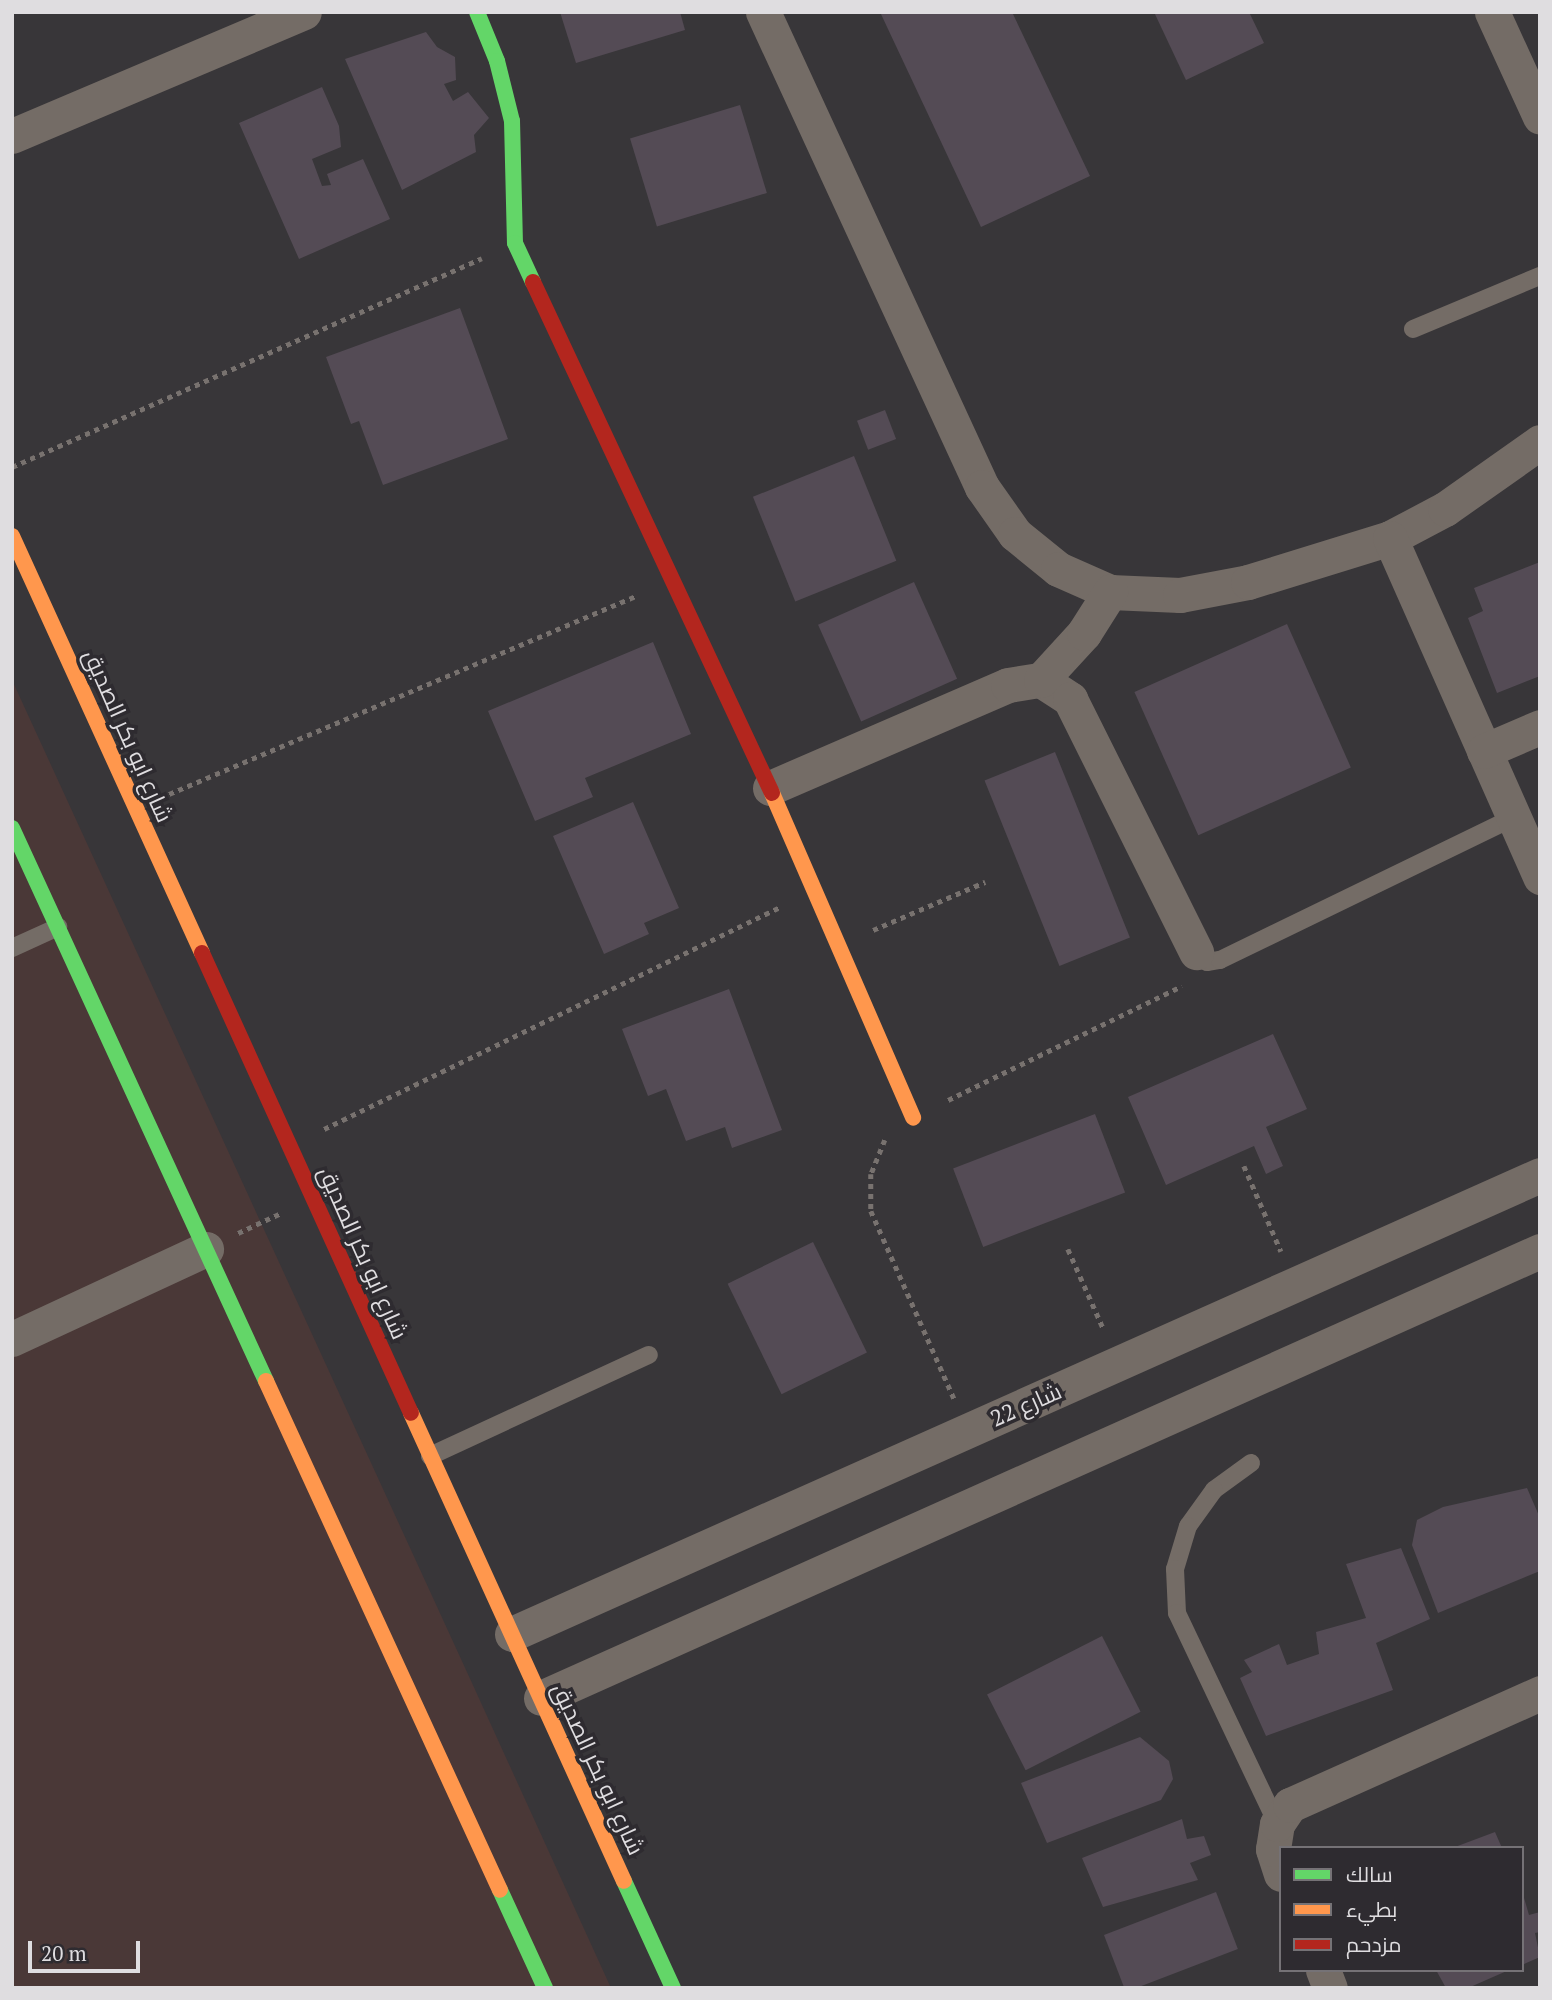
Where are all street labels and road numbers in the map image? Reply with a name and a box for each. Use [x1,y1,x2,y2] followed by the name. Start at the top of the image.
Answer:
[78,645,178,827] street label: شارع ابو بكر الصديق
[313,1162,413,1344] street label: شارع ابو بكر الصديق
[986,1377,1066,1433] street label: شارع 22
[546,1679,650,1859] street label: شارع ابو بكر الصديق

